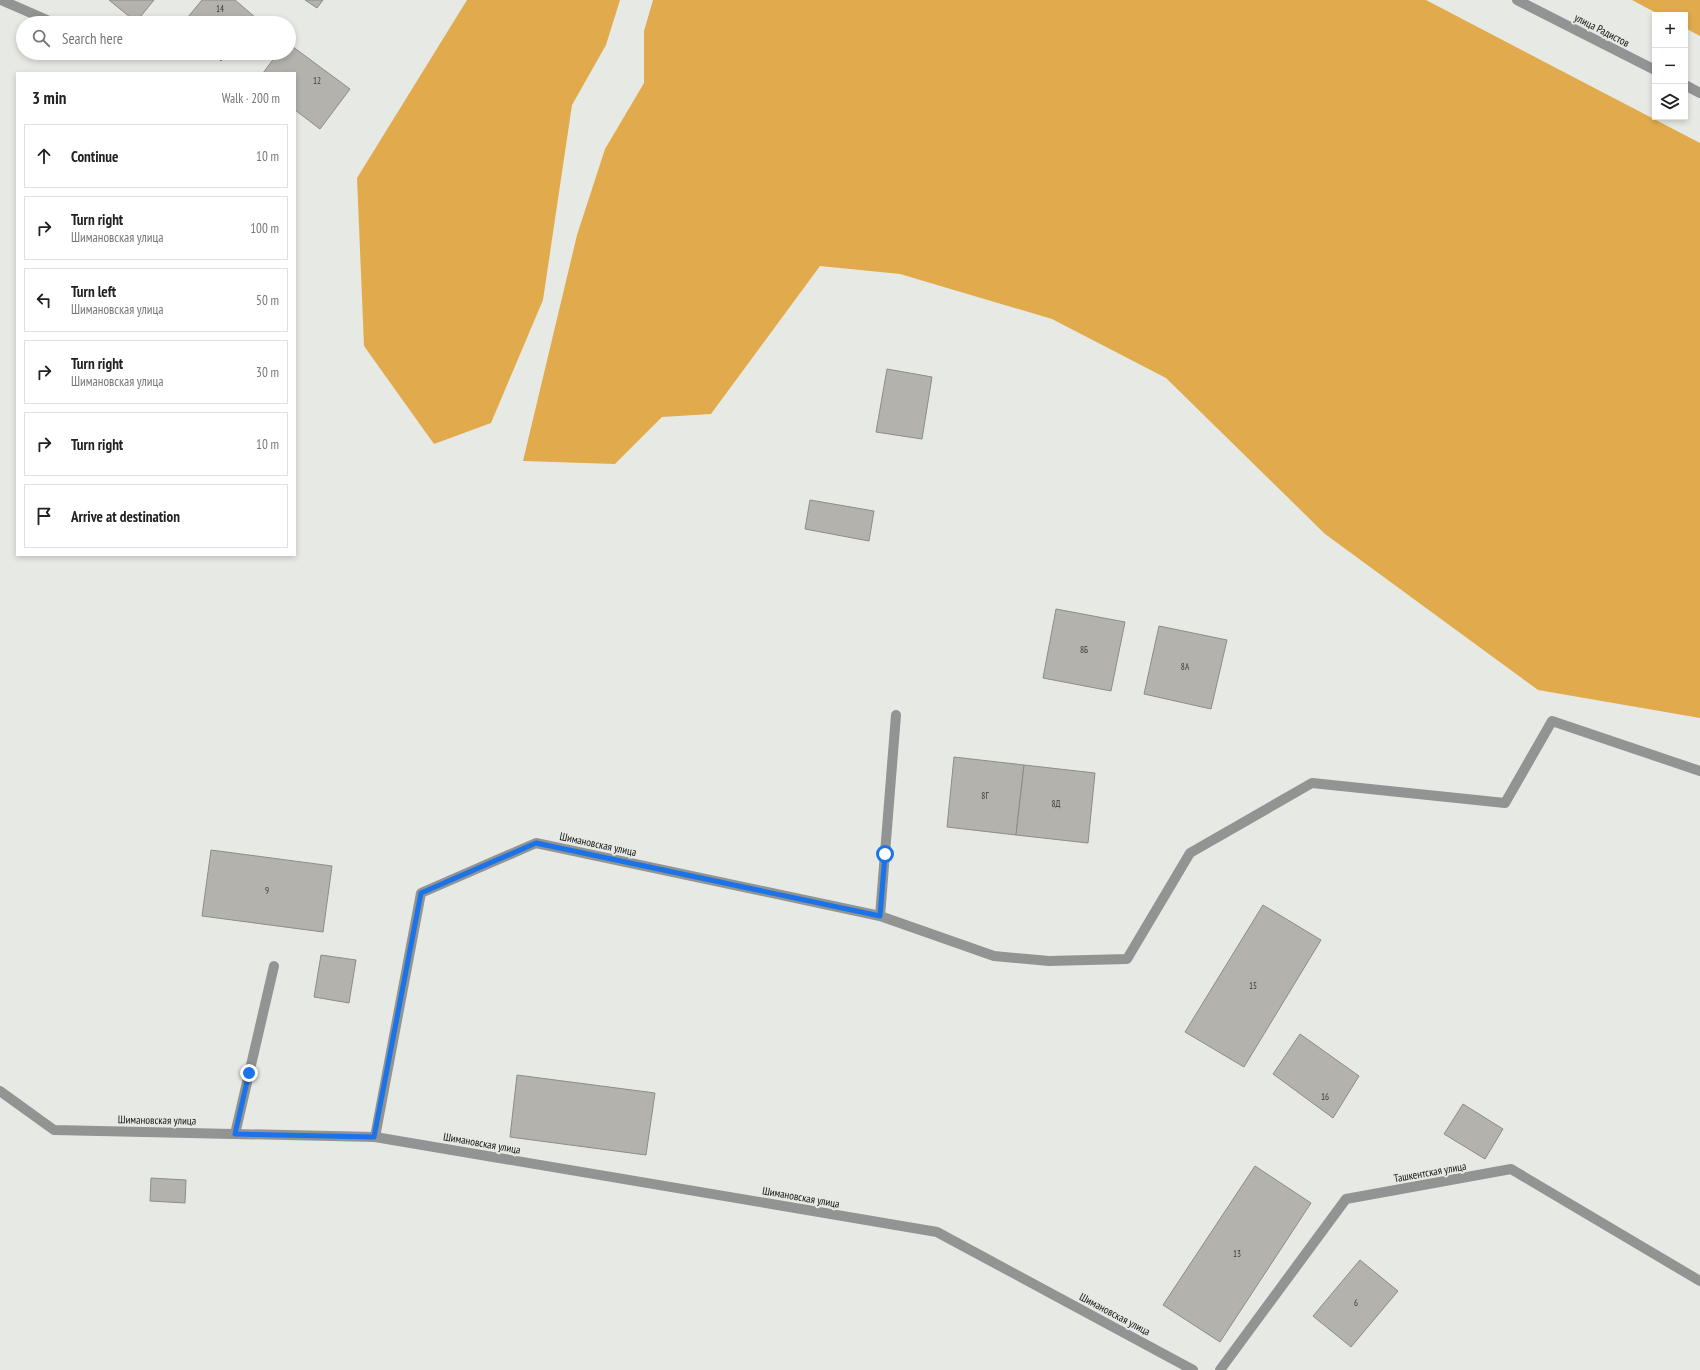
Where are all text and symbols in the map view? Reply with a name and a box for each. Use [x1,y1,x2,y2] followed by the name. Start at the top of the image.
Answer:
[216,3,224,14] house number: 14
[1572,10,1632,50] street label: улица Радистов
[1652,12,1688,120] map controls
[1652,12,1688,48] button: +
[16,16,296,60] search box
[30,27,52,49] icon: search
[62,29,123,48] text: Search here
[1652,48,1688,84] button: −
[313,75,321,86] house number: 12
[1652,84,1688,120] button: layers
[32,87,66,109] text: 3 min
[222,90,280,107] text: Walk · 200 m
[33,145,55,167] icon: ahead
[71,147,118,166] text: Continue
[256,148,279,165] text: 10 m
[71,210,123,229] text: Turn right
[33,217,55,239] icon: right
[250,220,279,237] text: 100 m
[71,229,164,246] text: Шимановская улица
[71,282,116,301] text: Turn left
[33,289,55,311] icon: left
[256,292,279,309] text: 50 m
[71,301,164,318] text: Шимановская улица
[71,354,123,373] text: Turn right
[33,361,55,383] icon: right
[256,364,279,381] text: 30 m
[71,373,164,390] text: Шимановская улица
[33,433,55,455] icon: right
[71,435,123,454] text: Turn right
[256,436,279,453] text: 10 m
[33,505,55,527] icon: arrive
[71,507,180,526] text: Arrive at destination
[1080,644,1088,655] house number: 8Б
[1181,661,1190,672] house number: 8А
[981,790,989,801] house number: 8Г
[1052,798,1061,809] house number: 8Д
[558,829,638,859] street label: Шимановская улица
[876,845,894,863] route start
[265,885,269,896] house number: 9
[1249,980,1257,991] house number: 15
[240,1064,258,1082] route end
[1321,1091,1329,1102] house number: 16
[118,1112,196,1128] street label: Шимановская улица
[442,1129,522,1157] street label: Шимановская улица
[1393,1159,1467,1185] street label: Ташкентская улица
[761,1183,841,1211] street label: Шимановская улица
[1233,1248,1241,1259] house number: 13
[1077,1289,1153,1339] street label: Шимановская улица
[1354,1297,1358,1308] house number: 6

